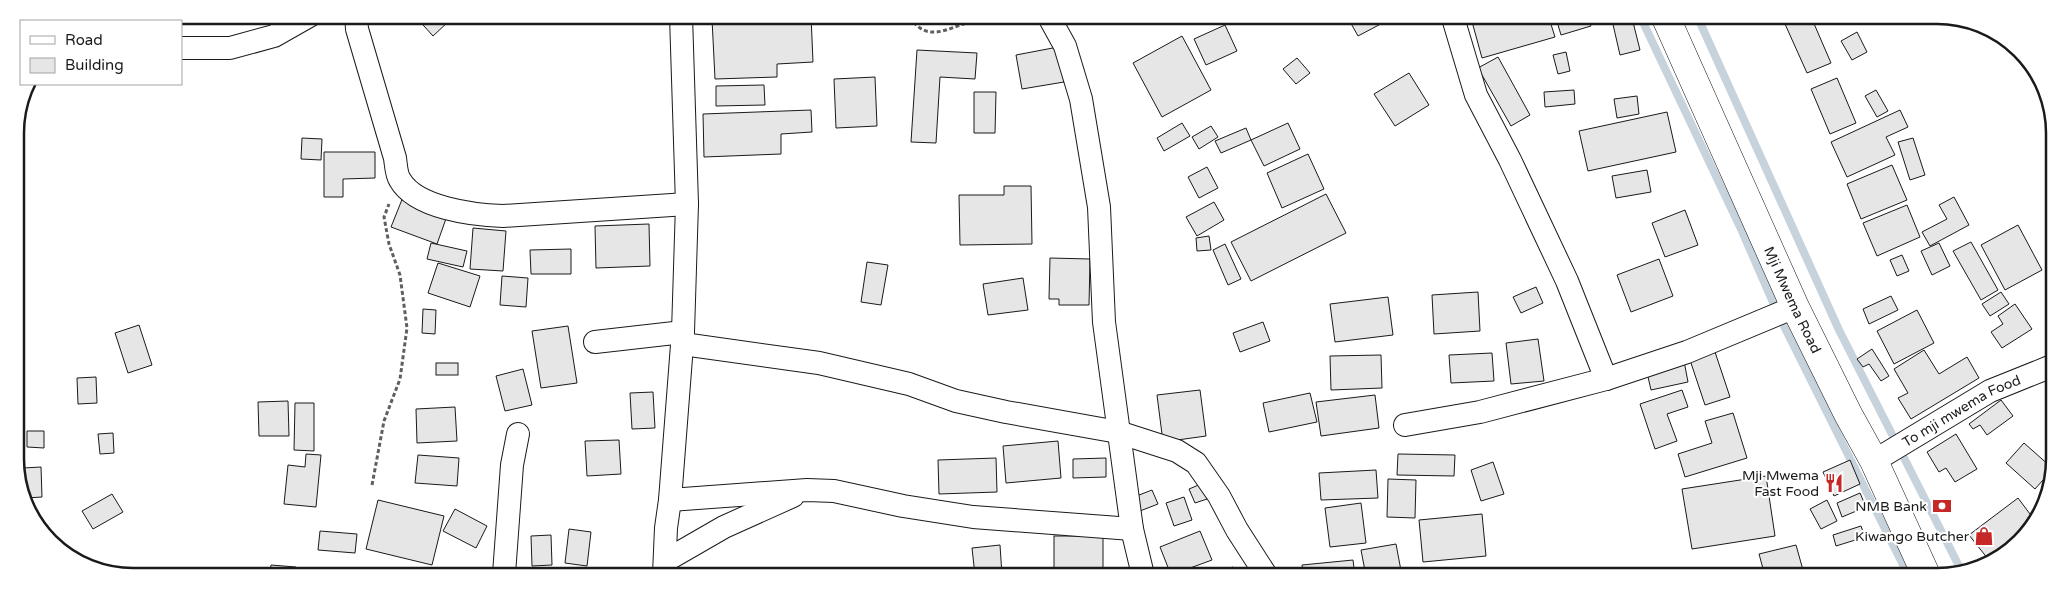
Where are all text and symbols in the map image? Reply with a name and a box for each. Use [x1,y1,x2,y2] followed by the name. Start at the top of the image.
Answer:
[20,20,182,85] legend
[65,31,103,49] text: Road
[65,56,124,74] text: Building
[1761,244,1825,356] street label: Mji Mwema Road
[1899,371,2023,451] street label: To mji mwema Food
[1742,467,1819,500] place label: Mji Mwema Fast Food
[1823,472,1845,494] restaurant icon: Mji Mwema Fast Food
[1931,495,1953,517] bank icon: NMB Bank
[1855,498,1927,515] place label: NMB Bank
[1973,525,1995,547] shop icon: Kiwango Butcher
[1855,528,1970,545] place label: Kiwango Butcher

